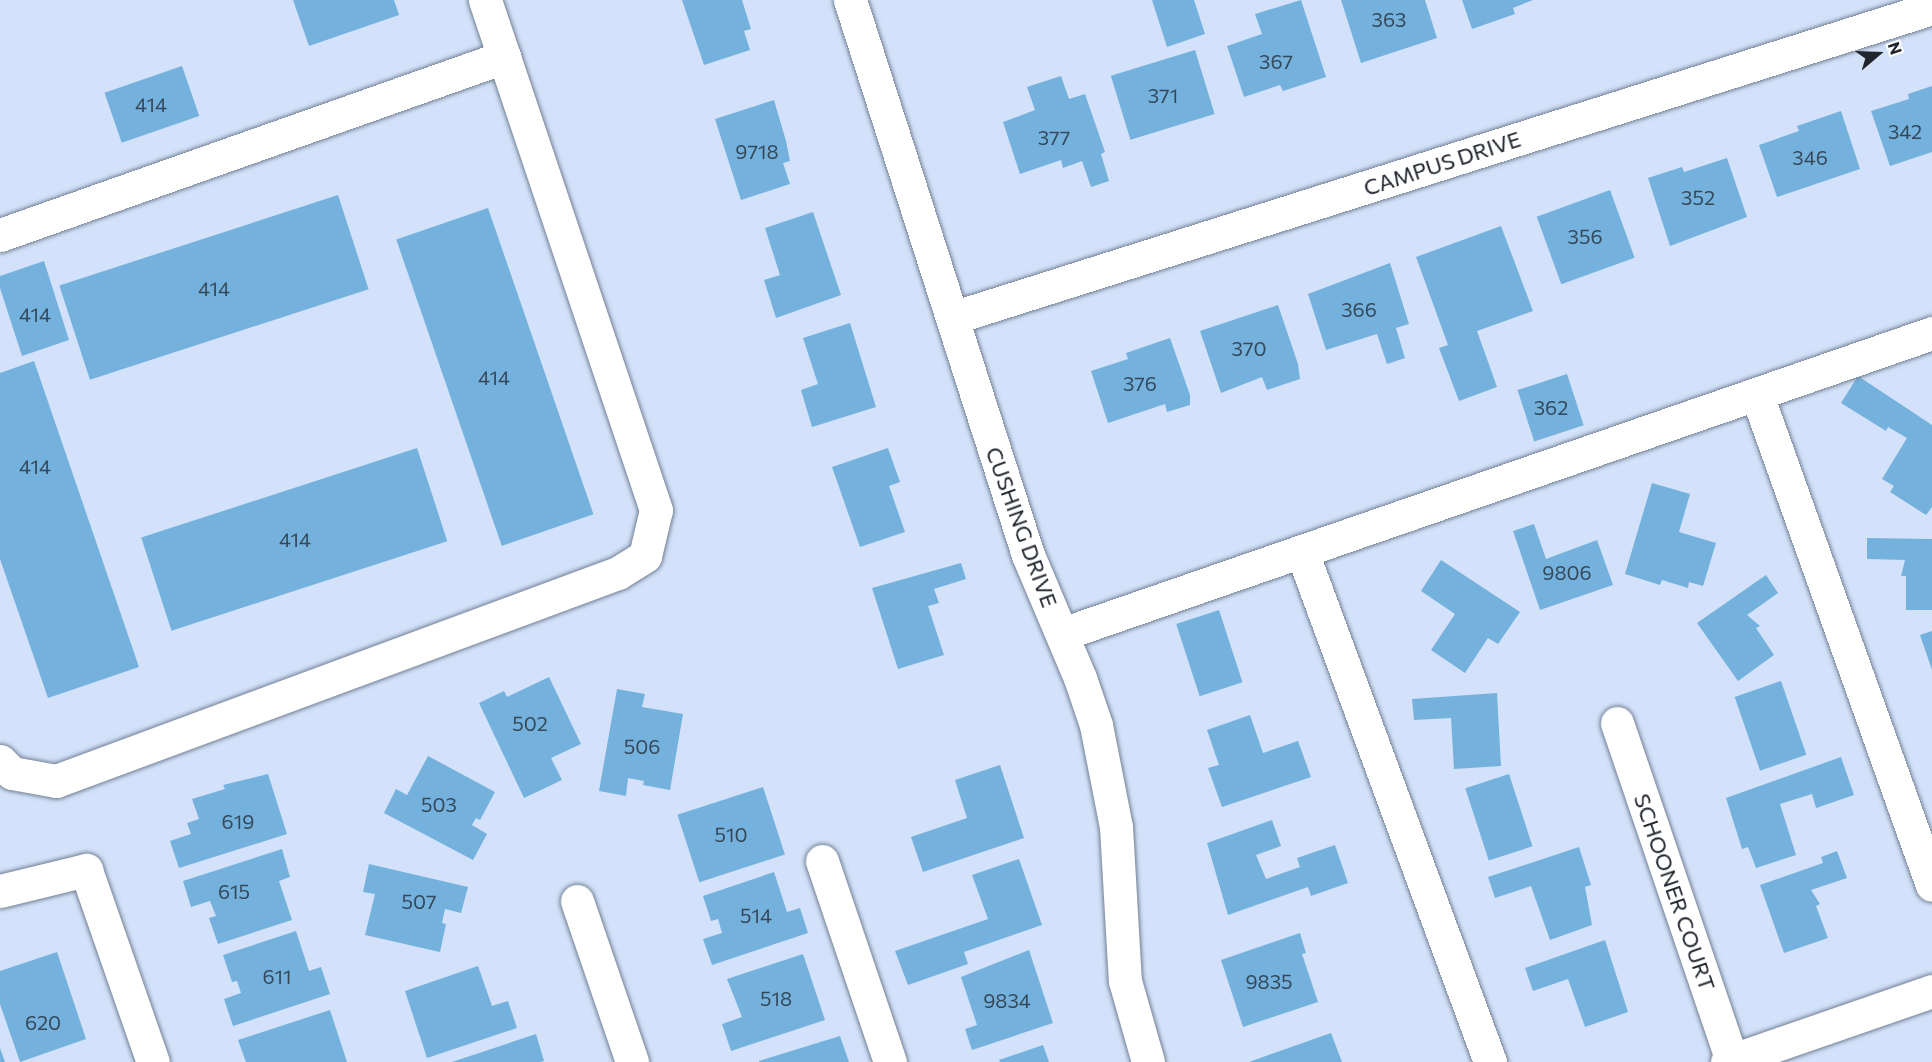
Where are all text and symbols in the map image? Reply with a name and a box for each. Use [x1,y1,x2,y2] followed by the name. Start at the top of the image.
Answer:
[1372,7,1406,31] house number: 363
[1848,24,1908,84] north arrow
[1885,39,1906,57] text: N
[1259,49,1293,73] house number: 367
[1148,83,1178,107] house number: 371
[135,92,167,116] house number: 414
[1888,119,1922,143] house number: 342
[1038,125,1070,149] house number: 377
[1360,125,1524,201] street label: CAMPUS DRIVE
[735,139,779,163] house number: 9718
[1792,145,1828,169] house number: 346
[1681,185,1715,209] house number: 352
[1567,224,1603,248] house number: 356
[198,276,230,300] house number: 414
[1341,297,1377,321] house number: 366
[19,302,51,326] house number: 414
[1232,336,1266,360] house number: 370
[478,365,510,389] house number: 414
[1123,371,1157,395] house number: 376
[1534,395,1568,419] house number: 362
[981,443,1063,611] street label: CUSHING DRIVE
[19,454,51,478] house number: 414
[279,527,311,551] house number: 414
[1542,560,1592,584] house number: 9806
[512,711,548,735] house number: 502
[624,734,660,758] house number: 506
[1629,790,1721,994] street label: SCHOONER COURT
[421,792,457,816] house number: 503
[222,809,254,833] house number: 619
[714,822,748,846] house number: 510
[218,879,250,903] house number: 615
[401,889,437,913] house number: 507
[740,903,772,927] house number: 514
[262,964,292,988] house number: 611
[1245,969,1293,993] house number: 9835
[760,986,792,1010] house number: 518
[983,988,1031,1012] house number: 9834
[25,1010,61,1034] house number: 620

